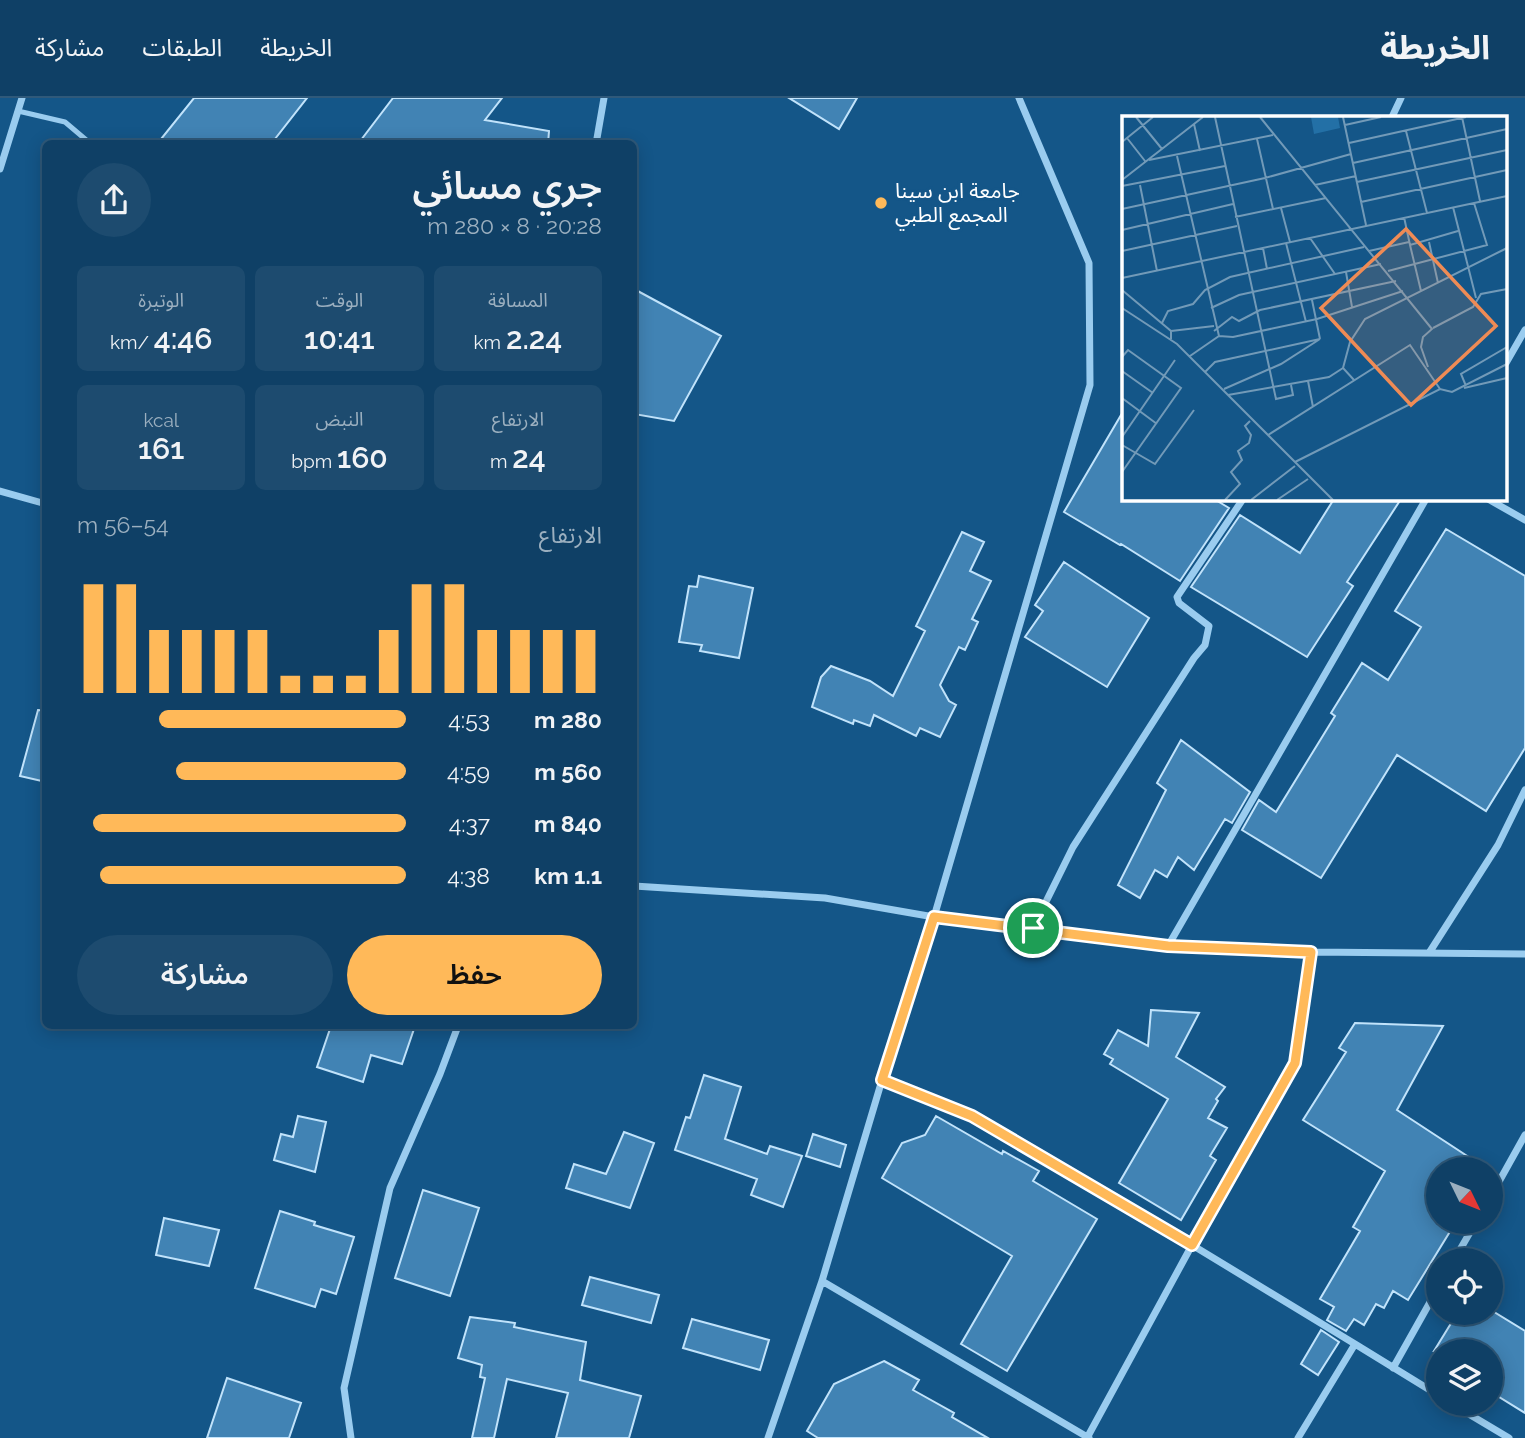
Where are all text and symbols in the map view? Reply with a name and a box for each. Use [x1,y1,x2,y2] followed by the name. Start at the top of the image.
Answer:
[1380,28,1490,67] text: الخريطة
[35,33,104,62] text: مشاركة
[142,33,222,62] text: الطبقات
[260,33,332,62] text: الخريطة
[1122,116,1508,500] inset map
[77,163,151,237] button: share
[412,163,602,208] text: جري مسائي
[895,178,1020,231] place label: جامعة ابن سينا المجمع الطبي
[873,195,889,211] marker: جامعة ابن سينا المجمع الطبي
[427,212,602,239] text: 20:28 · 8 × 280 m
[138,289,184,311] text: الوتيرة
[316,289,363,311] text: الوقت
[488,289,548,311] text: المسافة
[154,321,212,356] text: 4:46
[304,321,375,356] text: 10:41
[506,321,562,356] text: 2.24
[110,331,154,353] text: /km
[474,331,506,353] text: km
[315,408,364,430] text: النبض
[492,408,544,430] text: الارتفاع
[143,409,179,431] text: kcal
[138,431,184,466] text: 161
[337,440,388,475] text: 160
[512,440,546,475] text: 24
[291,450,337,472] text: bpm
[490,450,512,472] text: m
[77,511,169,538] text: 54–56 m
[539,521,602,548] text: الارتفاع
[448,706,490,733] text: 4:53
[534,706,602,733] text: 280 m
[447,758,490,785] text: 4:59
[534,758,602,785] text: 560 m
[449,810,490,837] text: 4:37
[534,810,602,837] text: 840 m
[447,862,490,889] text: 4:38
[534,862,602,889] text: 1.1 km
[1003,898,1063,958] pin
[1014,909,1052,947] icon: arrive
[77,935,333,1015] button: مشاركة
[347,935,602,1015] button: حفظ
[1426,1157,1503,1234] north arrow
[1426,1157,1503,1416] map controls
[1426,1248,1503,1325] button: locate
[1426,1339,1503,1416] button: layers

